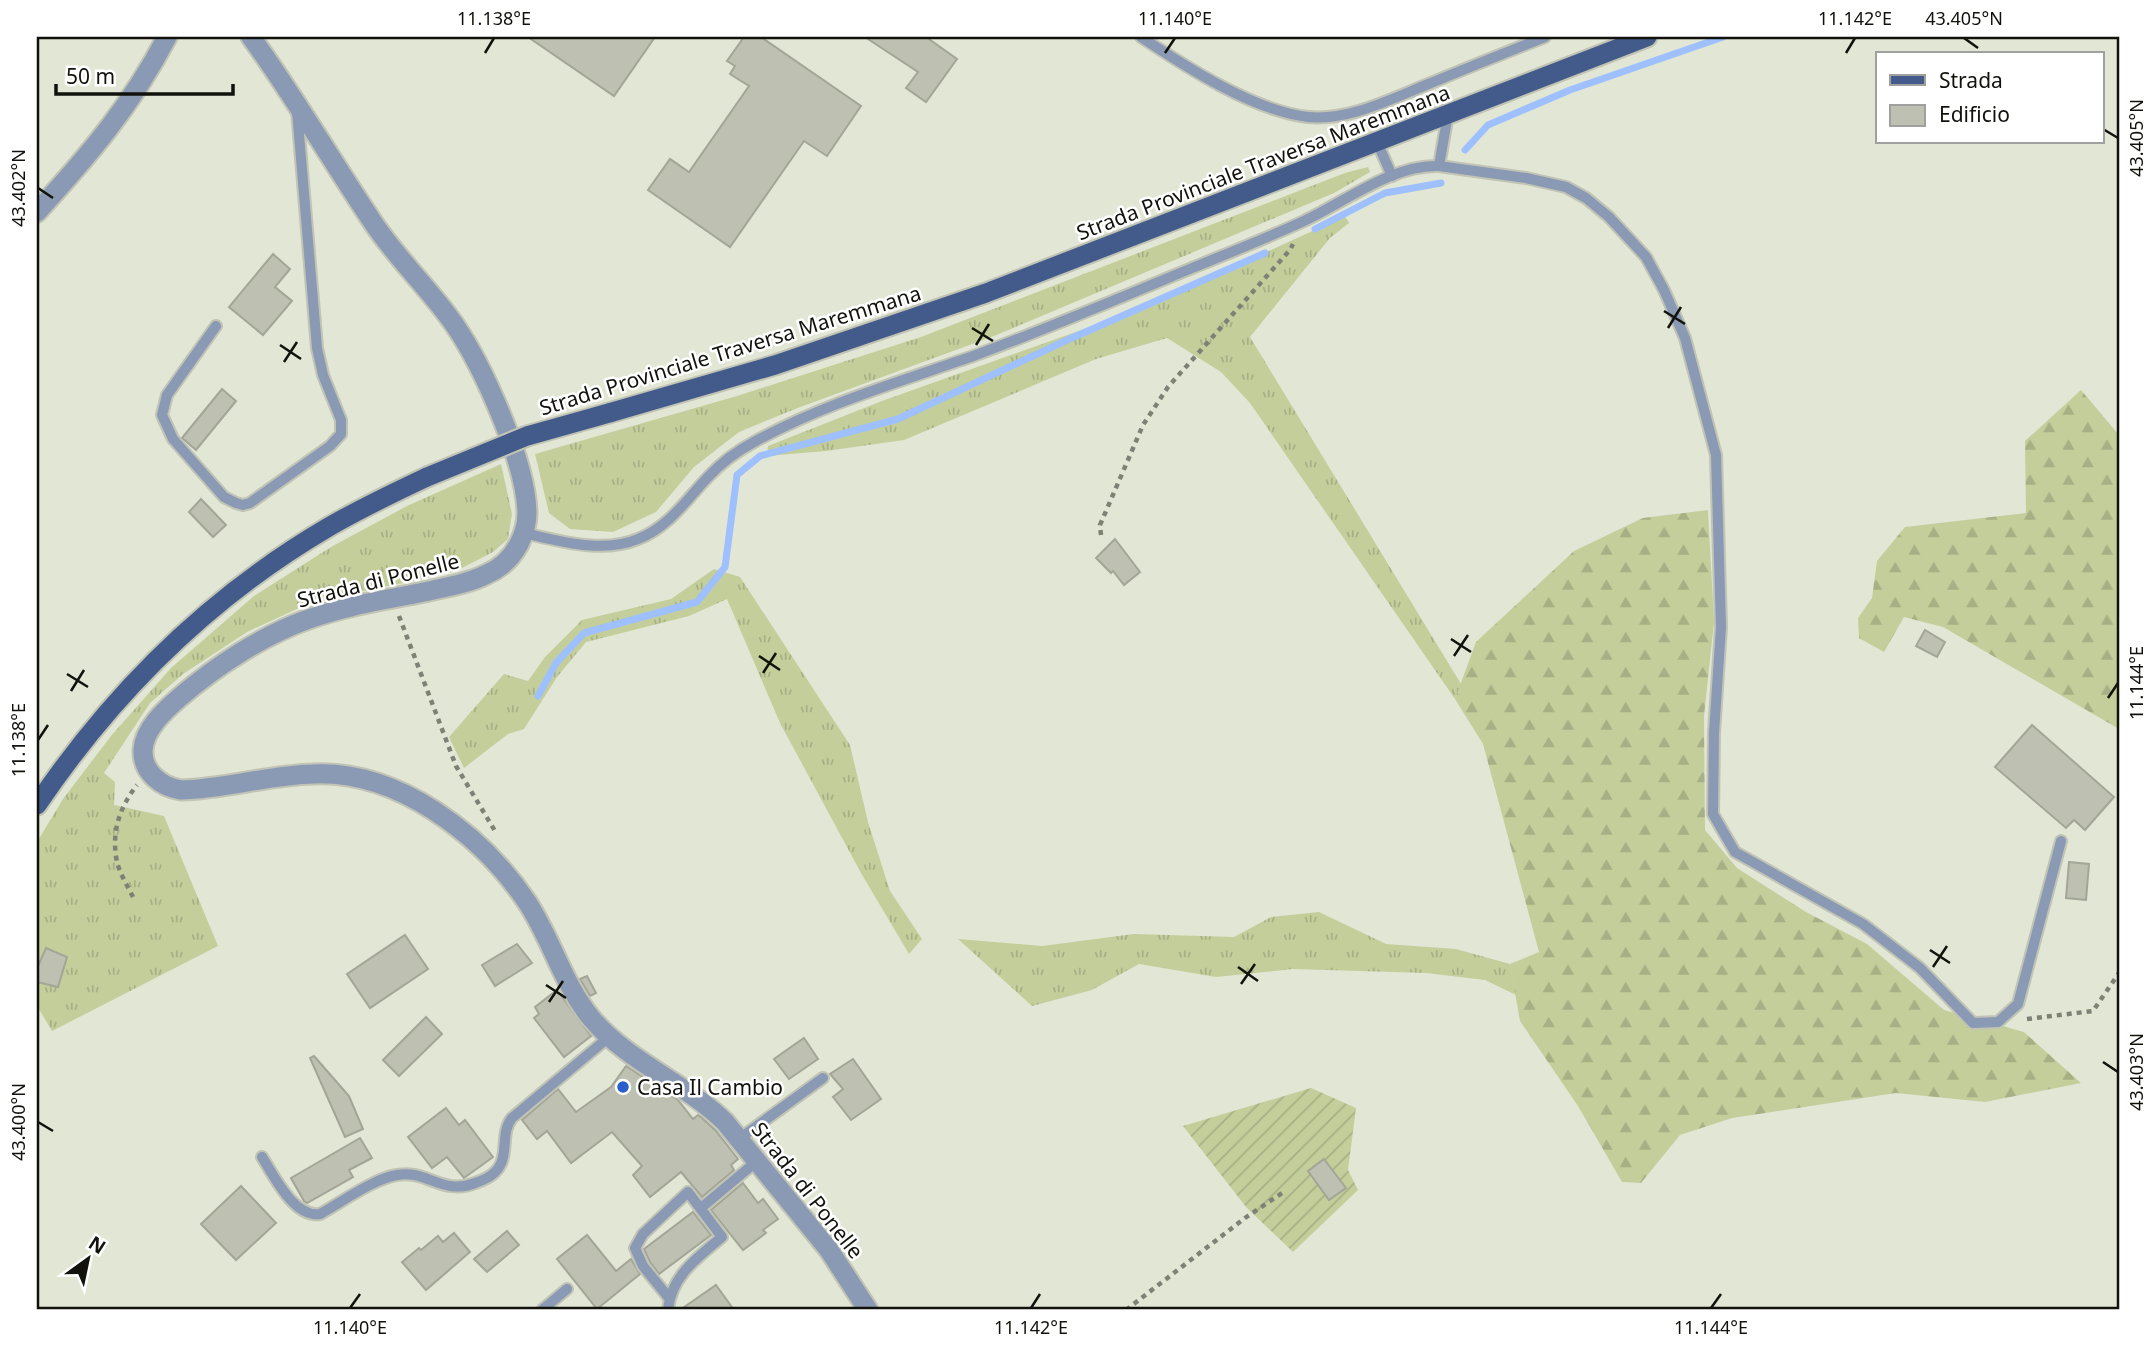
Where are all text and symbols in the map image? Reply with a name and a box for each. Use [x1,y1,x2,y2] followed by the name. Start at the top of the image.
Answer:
[457,6,531,30] text: 11.138°E
[1138,6,1212,30] text: 11.140°E
[1818,6,1892,30] text: 11.142°E
[1925,6,2003,30] text: 43.405°N
[56,52,233,96] scale bar
[1876,52,2104,144] legend
[66,62,115,90] text: 50 m
[1939,66,2003,94] text: Strada
[1072,78,1454,246] street label: Strada Provinciale Traversa Maremmana
[2124,99,2148,177] text: 43.405°N
[1939,100,2010,128] text: Edificio
[6,149,30,227] text: 43.402°N
[536,279,924,421] street label: Strada Provinciale Traversa Maremmana
[294,546,462,614] street label: Strada di Ponelle
[2124,646,2148,720] text: 11.144°E
[6,703,30,777] text: 11.138°E
[2124,1033,2148,1111] text: 43.403°N
[637,1073,783,1101] place label: Casa Il Cambio
[615,1079,631,1095] marker: Casa Il Cambio
[6,1083,30,1161] text: 43.400°N
[746,1116,870,1264] street label: Strada di Ponelle
[52,1224,122,1294] north arrow
[84,1230,111,1260] text: N
[313,1315,387,1339] text: 11.140°E
[994,1315,1068,1339] text: 11.142°E
[1674,1315,1748,1339] text: 11.144°E

